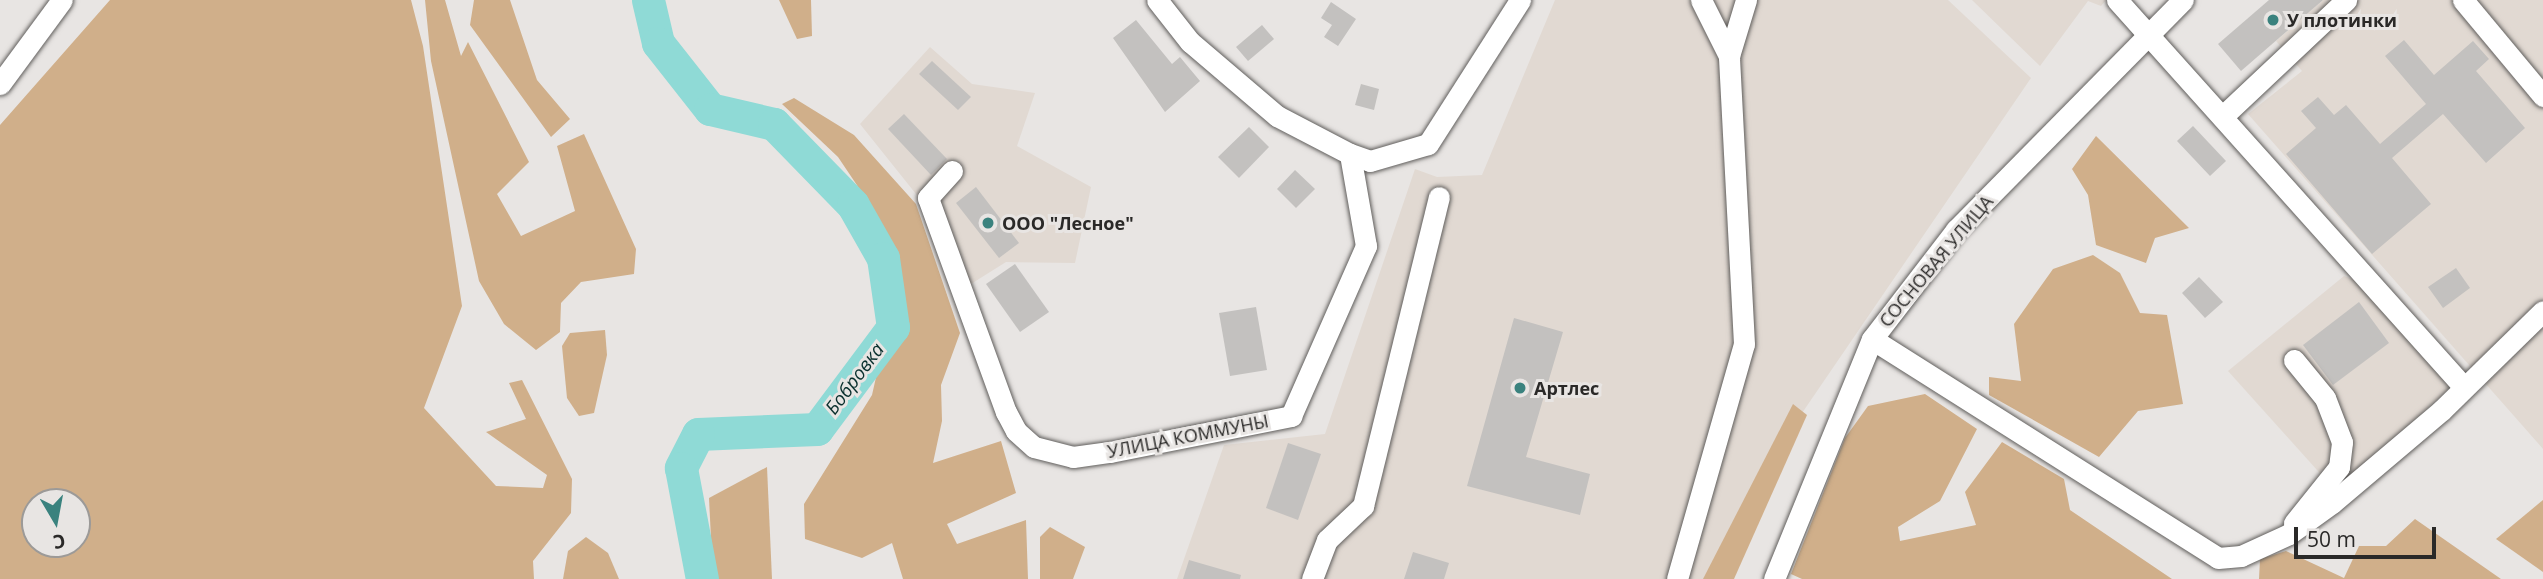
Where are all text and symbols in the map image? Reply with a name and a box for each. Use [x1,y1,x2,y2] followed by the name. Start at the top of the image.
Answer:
[2287,9,2397,31] place label: У плотинки
[2265,12,2281,28] marker: У плотинки
[1875,191,1997,331] street label: СОСНОВАЯ УЛИЦА
[1002,212,1134,234] place label: ООО "Лесное"
[980,215,996,231] marker: ООО "Лесное"
[821,339,889,419] water label: Бобровка
[1534,377,1599,399] place label: Артлес
[1512,380,1528,396] marker: Артлес
[1106,410,1270,462] street label: УЛИЦА КОММУНЫ
[21,488,91,558] north arrow
[2298,512,2440,556] scale bar
[2307,525,2356,553] text: 50 m
[51,528,68,556] text: С

